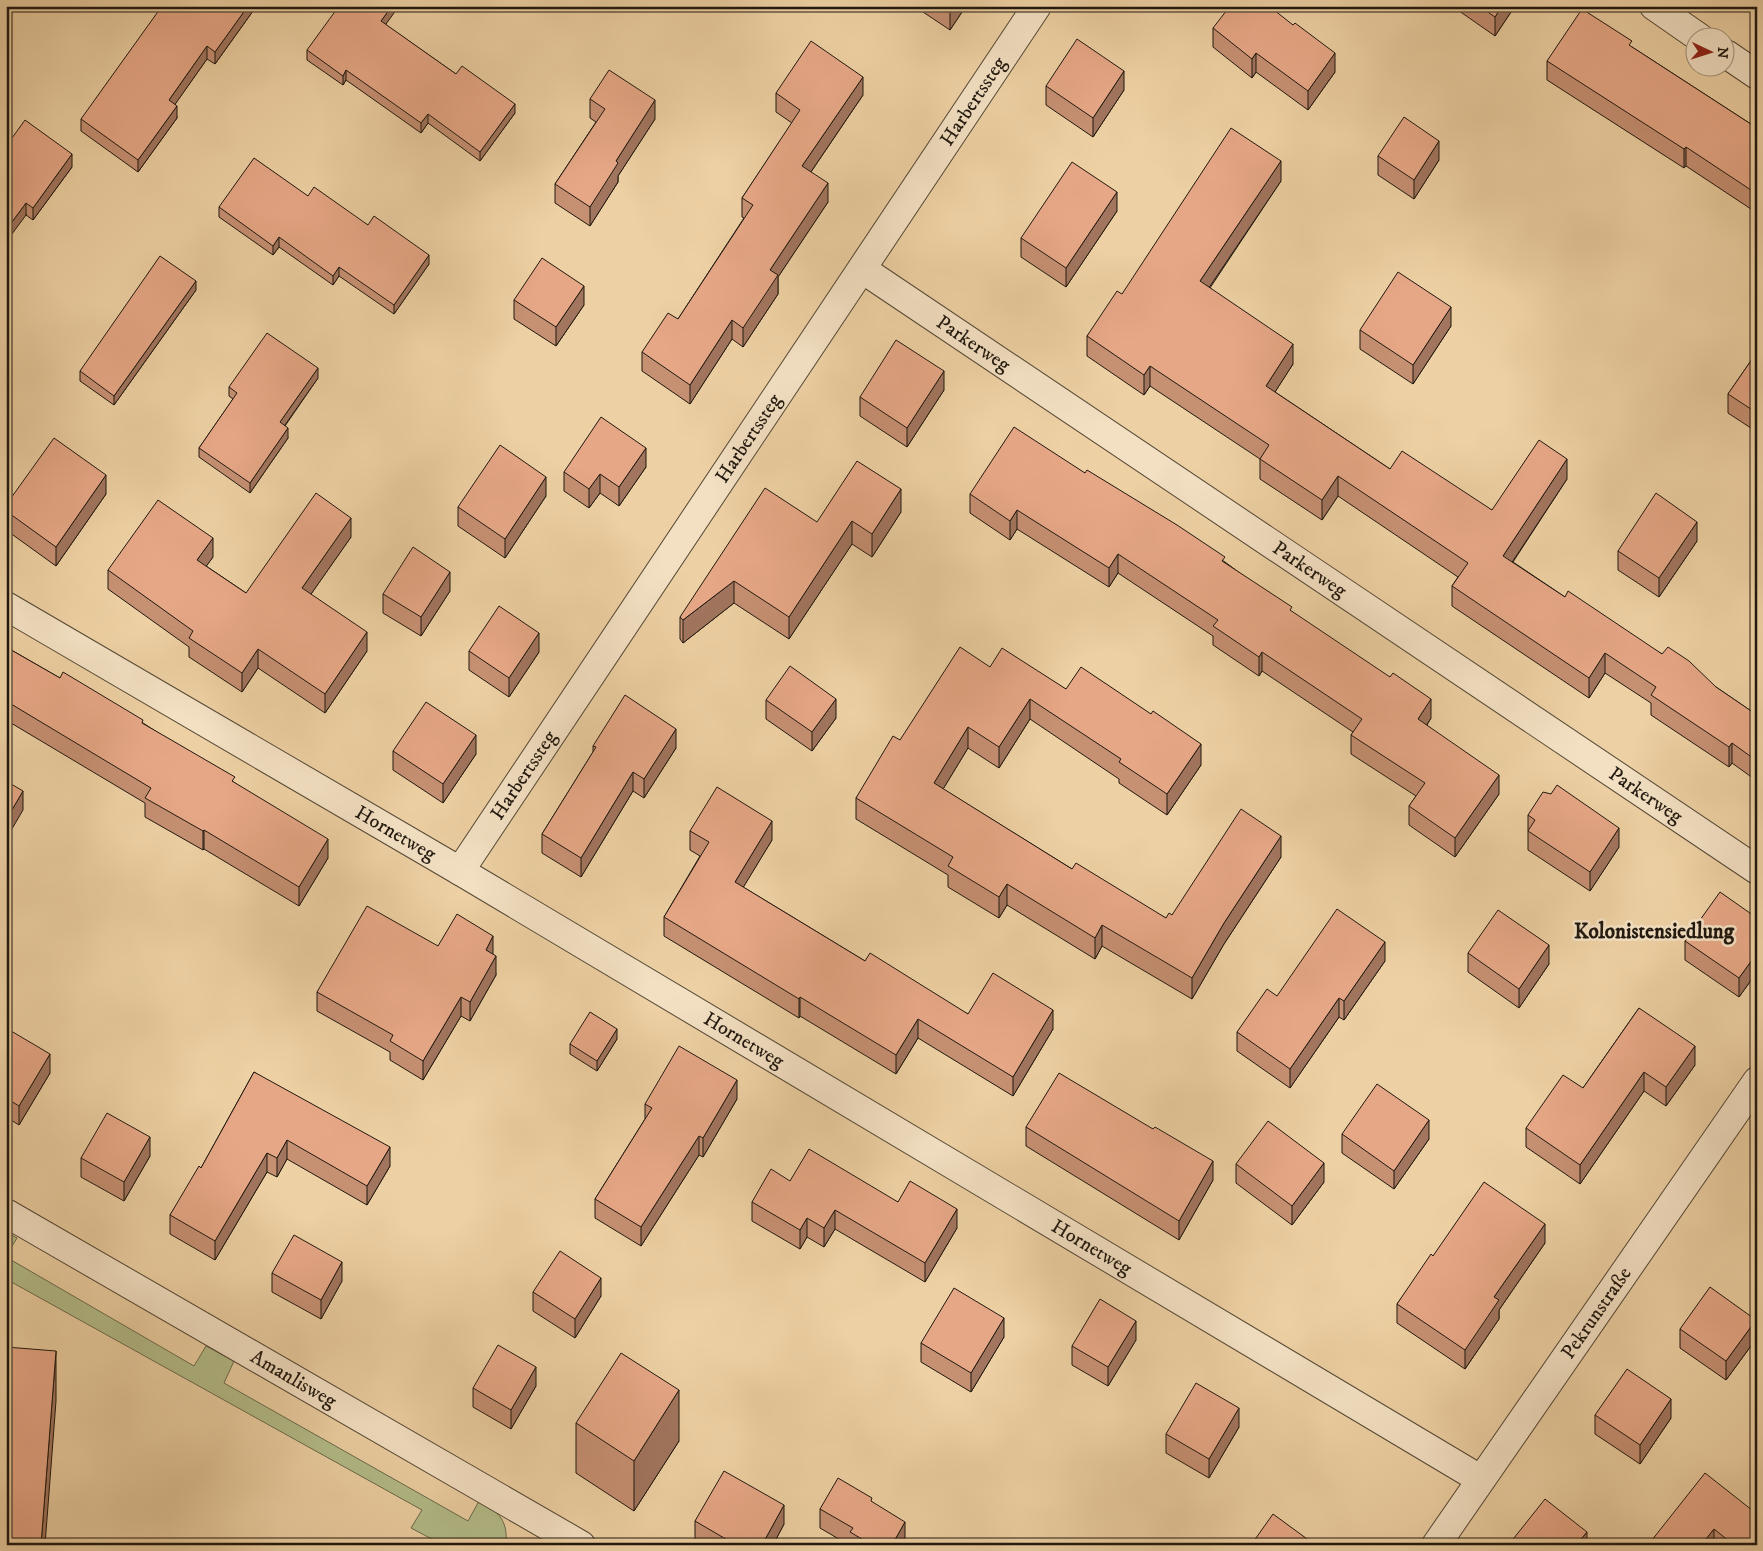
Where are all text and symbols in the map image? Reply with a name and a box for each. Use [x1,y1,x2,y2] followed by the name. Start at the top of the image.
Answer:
[1686,28,1736,78] north arrow
[1713,46,1731,60] text: N
[935,52,1012,151] street label: Harbertssteg
[931,310,1015,378] street label: Parkerweg
[710,389,787,488] street label: Harbertssteg
[1268,536,1351,603] street label: Parkerweg
[485,726,563,825] street label: Harbertssteg
[1604,761,1688,829] street label: Parkerweg
[351,800,441,867] street label: Hornetweg
[1574,919,1735,945] district label: Kolonistensiedlung
[699,1006,789,1074] street label: Hornetweg
[1047,1214,1137,1281] street label: Hornetweg
[1556,1262,1637,1364] street label: Pekrunstraße
[246,1344,341,1414] street label: Amanlisweg

